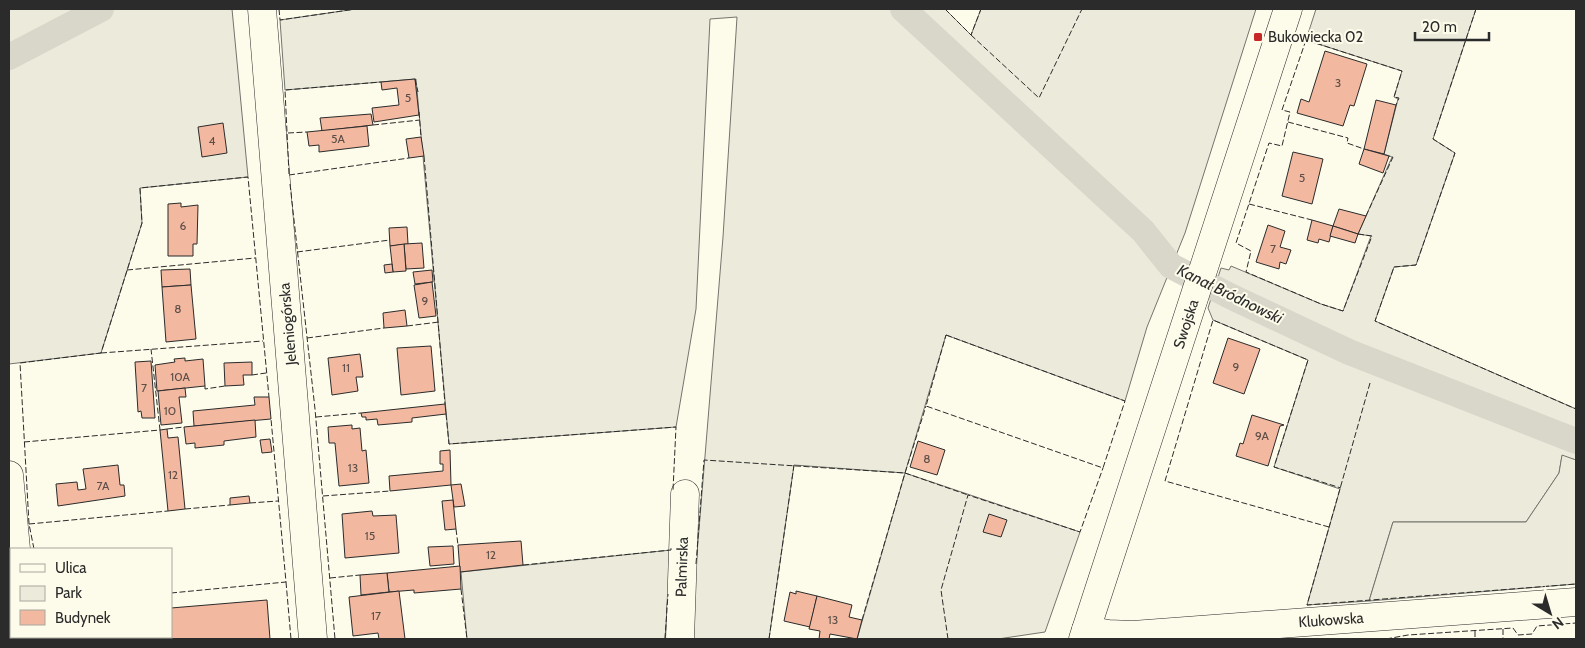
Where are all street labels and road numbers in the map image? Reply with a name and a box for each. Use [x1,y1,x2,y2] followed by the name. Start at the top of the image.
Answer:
[275,281,301,367] street label: Jeleniogórska
[1170,296,1203,351] street label: Swojska
[672,536,692,597] street label: Palmirska
[1298,609,1365,631] street label: Klukowska

